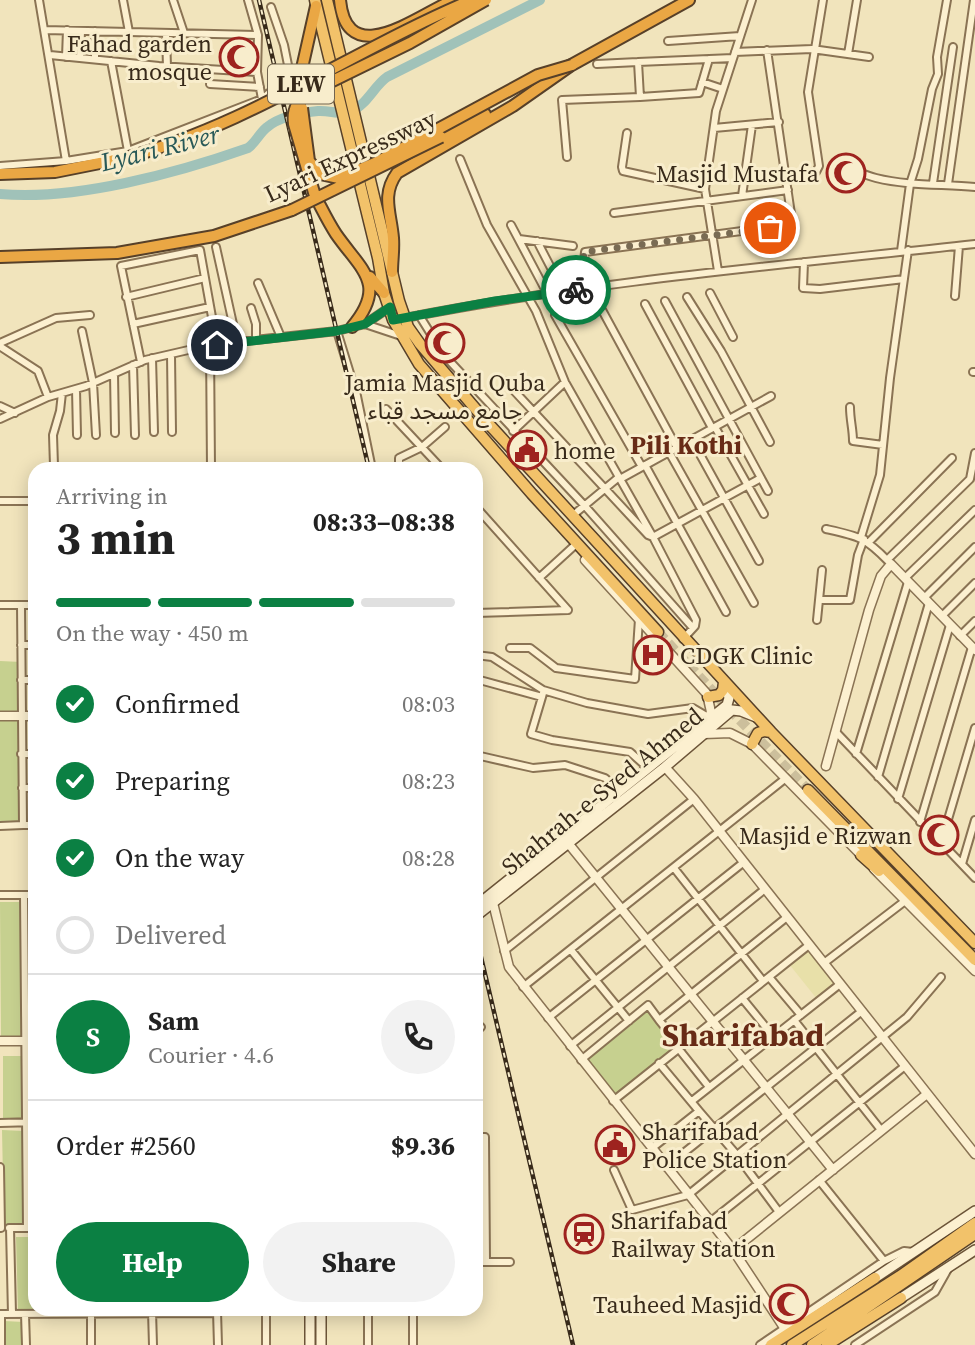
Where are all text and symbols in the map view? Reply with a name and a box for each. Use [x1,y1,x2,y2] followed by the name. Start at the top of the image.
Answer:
[67,27,212,88] place label: Fahad garden mosque
[218,36,260,78] mosque icon: Fahad garden mosque
[268,64,334,104] road number: LEW
[259,101,442,210] street label: Lyari Expressway
[96,116,224,180] water label: Lyari River
[825,152,867,194] mosque icon: Masjid Mustafa
[656,157,820,190] place label: Masjid Mustafa
[740,198,800,258] pin
[751,209,789,247] icon: bag
[541,255,611,325] courier
[557,271,595,309] icon: bike
[187,315,247,375] pin
[424,322,466,364] mosque icon: Jamia Masjid Quba جامع مسجد قباء
[198,326,236,364] icon: home
[344,366,546,428] place label: Jamia Masjid Quba جامع مسجد قباء
[630,427,742,463] district label: Pili Kothi
[506,429,548,471] public building icon: home
[554,434,615,467] place label: home
[56,480,168,512] text: Arriving in
[313,504,455,540] text: 08:33–08:38
[56,506,175,569] text: 3 min
[56,617,249,649] text: On the way · 450 m
[632,634,674,676] hospital icon: CDGK Clinic
[680,639,813,672] place label: CDGK Clinic
[56,685,94,723] icon: check
[115,686,240,722] text: Confirmed
[402,688,455,720] text: 08:03
[494,699,710,883] street label: Shahrah-e-Syed Ahmed
[56,762,94,800] icon: check
[115,763,230,799] text: Preparing
[402,765,455,797] text: 08:23
[918,814,960,856] mosque icon: Masjid e Rizwan
[739,819,912,852] place label: Masjid e Rizwan
[56,839,94,877] icon: check
[115,840,244,876] text: On the way
[402,842,455,874] text: 08:28
[115,917,226,953] text: Delivered
[381,1000,455,1074] button: phone
[148,1003,199,1039] text: Sam
[662,1013,824,1057] district label: Sharifabad
[86,1019,100,1055] text: S
[148,1039,274,1071] text: Courier · 4.6
[642,1115,787,1176] place label: Sharifabad Police Station
[594,1124,636,1166] public building icon: Sharifabad Police Station
[56,1128,196,1164] text: Order #2560
[391,1128,455,1164] text: $9.36
[611,1204,775,1265] place label: Sharifabad Railway Station
[563,1213,605,1255] station icon: Sharifabad Railway Station
[56,1222,249,1302] button: Help
[263,1222,455,1302] button: Share
[768,1283,810,1325] mosque icon: Tauheed Masjid
[593,1288,762,1321] place label: Tauheed Masjid

